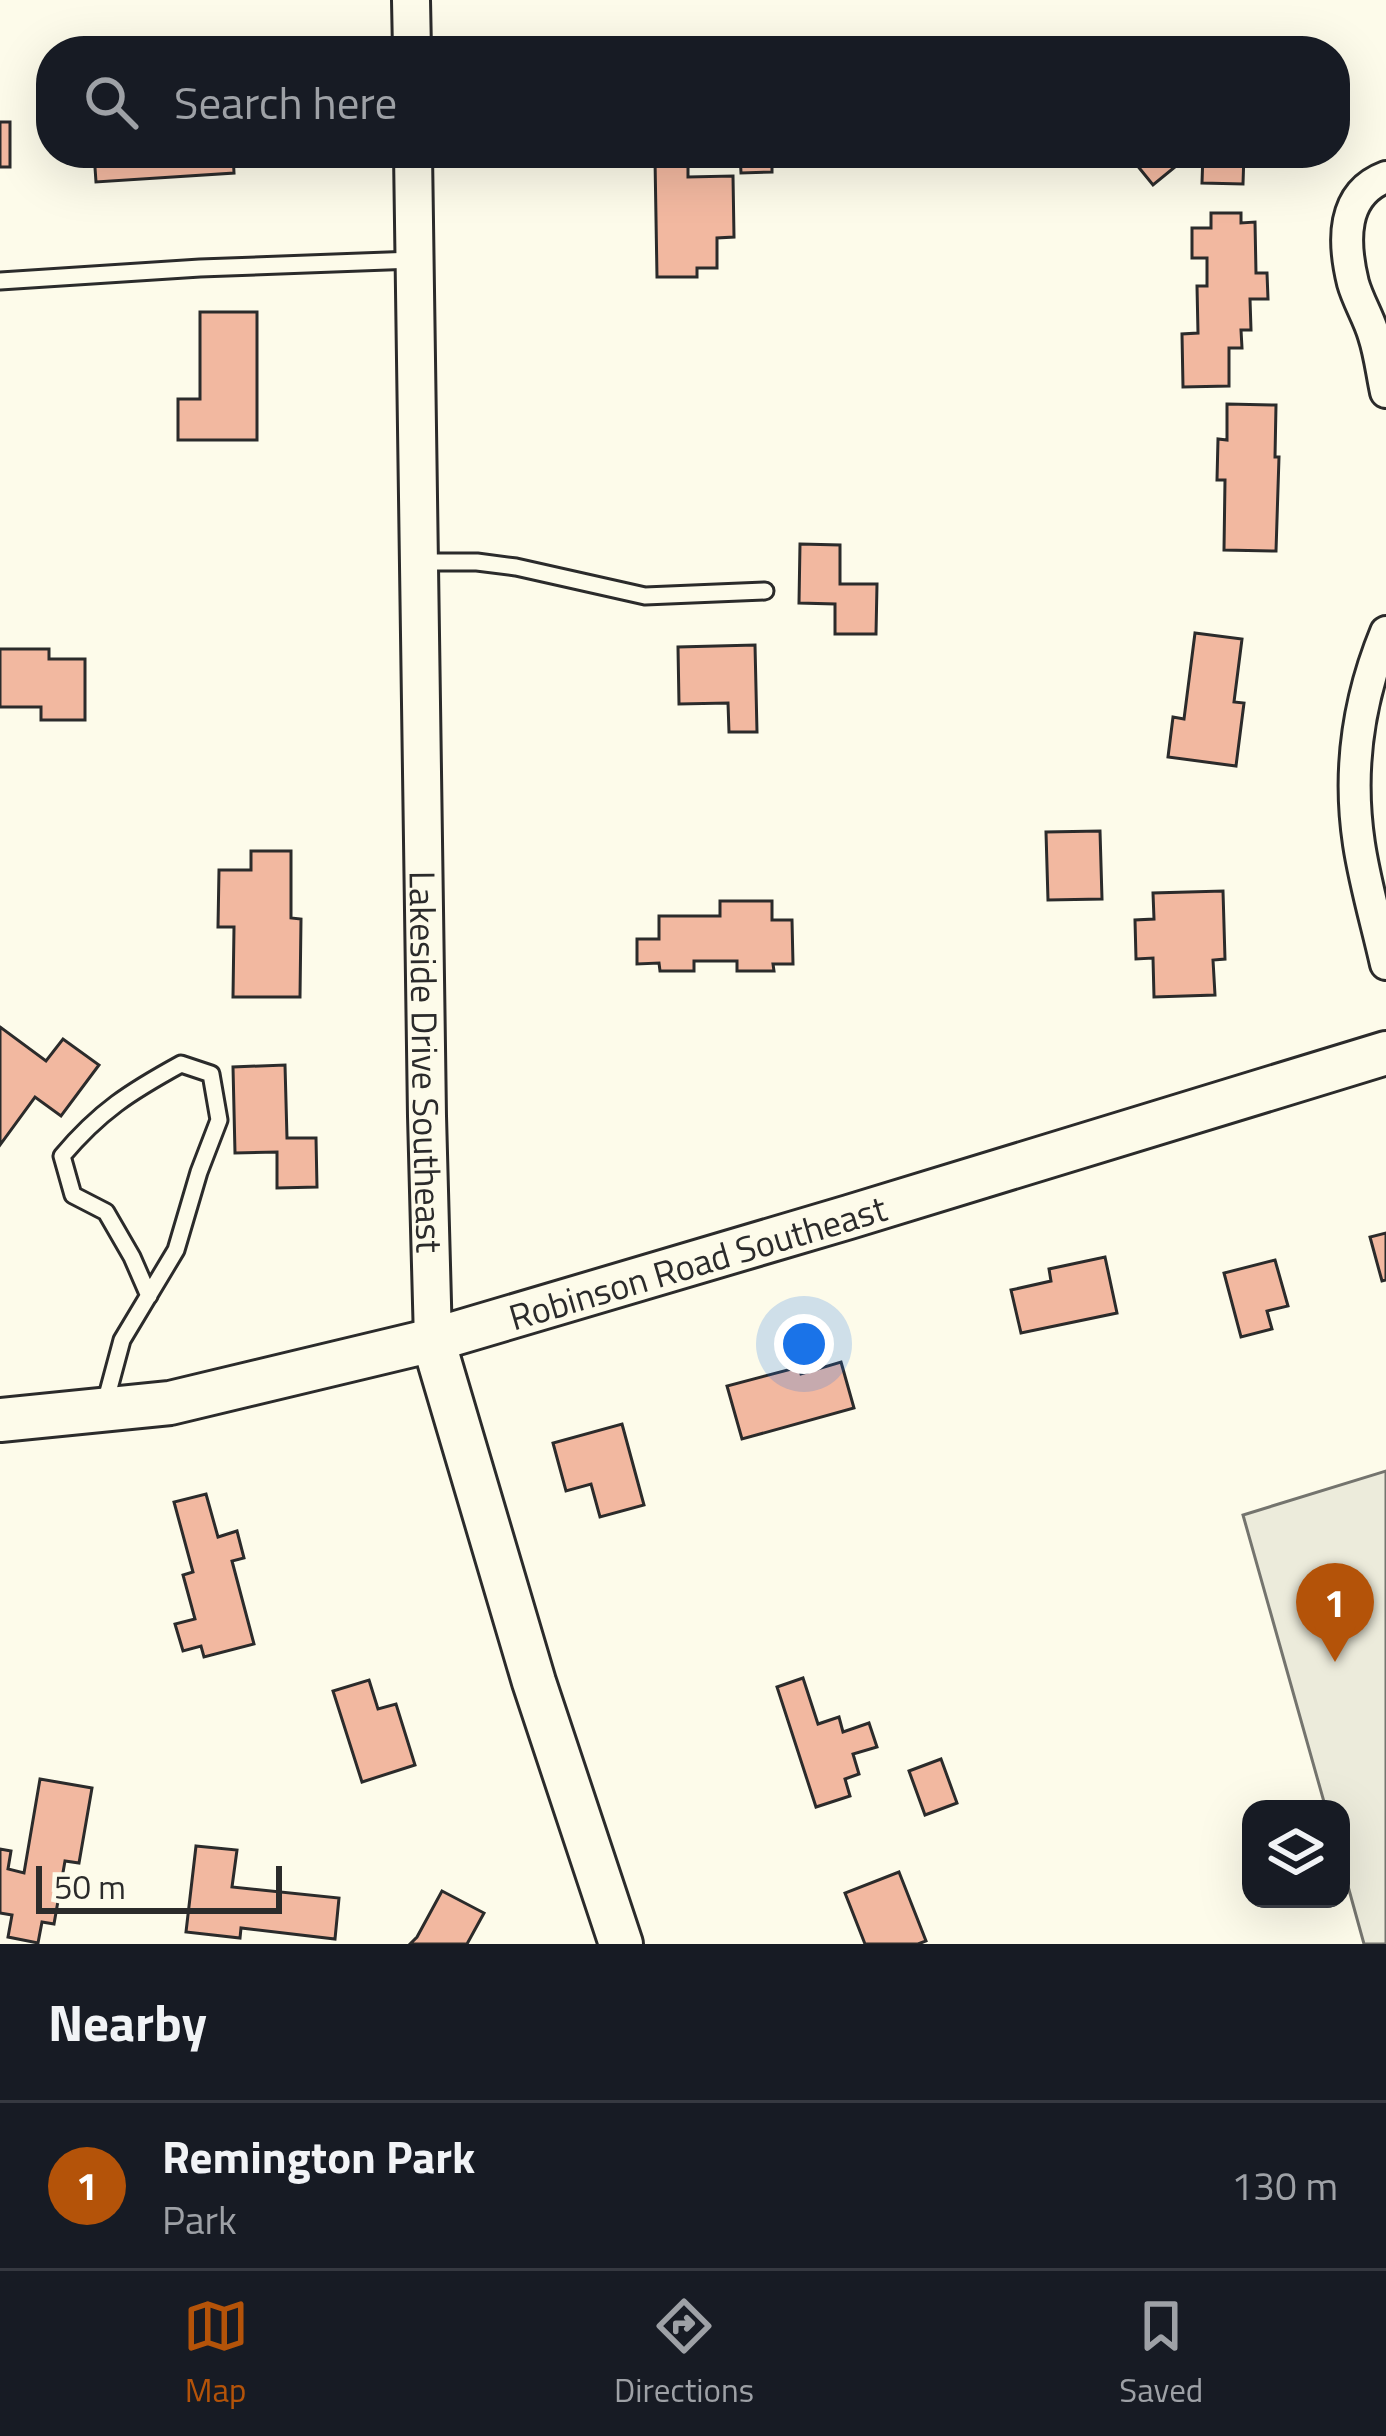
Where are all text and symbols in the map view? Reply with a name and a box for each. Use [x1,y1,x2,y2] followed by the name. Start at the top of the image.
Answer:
[36,36,1350,168] search box
[174,68,397,136] text: Search here
[78,69,144,135] icon: search
[396,871,458,1254] street label: Lakeside Drive Southeast
[502,1180,893,1344] street label: Robinson Road Southeast
[774,1314,834,1374] your location
[1296,1563,1374,1662] pin: 1
[1242,1800,1350,1908] map controls
[1242,1800,1350,1908] button: layers
[36,1860,282,1913] scale bar
[54,1862,126,1912] text: 50 m
[48,1983,207,2061] text: Nearby
[162,2122,475,2190] text: Remington Park
[76,2156,98,2215] text: 1
[1231,2156,1338,2215] text: 130 m
[162,2190,237,2249] text: Park
[183,2293,249,2415] tab: Map
[614,2293,754,2415] tab: Directions
[1119,2293,1203,2415] tab: Saved

